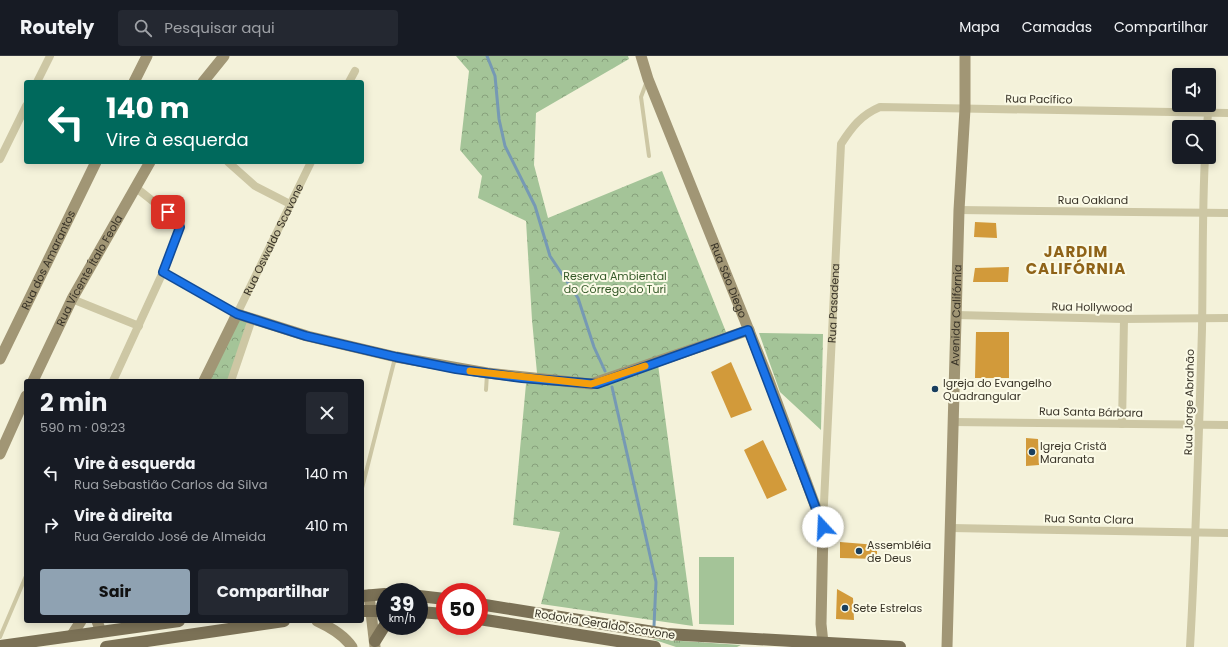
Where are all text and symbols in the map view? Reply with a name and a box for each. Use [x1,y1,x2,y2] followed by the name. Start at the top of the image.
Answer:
[118,10,398,46] search box
[20,14,94,41] text: Routely
[132,17,154,39] icon: search
[164,17,275,38] text: Pesquisar aqui
[959,17,1000,37] text: Mapa
[1022,17,1092,37] text: Camadas
[1114,17,1208,37] text: Compartilhar
[1172,68,1216,164] map controls
[1172,68,1216,112] button: sound
[106,89,189,128] text: 140 m
[1005,90,1073,108] street label: Rua Pacífico
[40,96,92,148] icon: left
[1172,120,1216,164] button: search
[106,127,249,152] text: Vire à esquerda
[239,181,307,298] street label: Rua Oswaldo Scavone
[1058,192,1128,208] street label: Rua Oakland
[151,195,185,229] pin
[157,201,179,223] icon: arrive
[17,207,79,313] street label: Rua dos Amarantos
[52,212,126,329] street label: Rua Vicente Ítalo Feola
[707,240,751,320] street label: Rua São Diego
[1026,241,1126,279] district label: JARDIM CALIFÓRNIA
[824,263,843,344] street label: Rua Pasadena
[947,264,966,366] street label: Avenida Califórnia
[563,268,667,297] park label: Reserva Ambiental do Córrego do Turi
[1051,298,1133,316] street label: Rua Hollywood
[1180,349,1198,455] street label: Rua Jorge Abrahão
[943,375,1052,404] place label: Igreja do Evangelho Quadrangular
[930,384,940,394] marker: Igreja do Evangelho Quadrangular
[40,386,107,419] text: 2 min
[306,392,348,434] button: close
[1039,403,1143,421] street label: Rua Santa Bárbara
[40,418,125,437] text: 590 m · 09:23
[1040,438,1107,467] place label: Igreja Cristã Maranata
[1027,447,1037,457] marker: Igreja Cristã Maranata
[74,453,196,474] text: Vire à esquerda
[40,462,62,484] icon: left
[305,463,348,484] text: 140 m
[74,475,268,494] text: Rua Sebastião Carlos da Silva
[74,505,173,526] text: Vire à direita
[802,506,844,548] position arrow
[1044,510,1134,528] street label: Rua Santa Clara
[40,514,62,536] icon: right
[305,515,348,536] text: 410 m
[74,527,266,546] text: Rua Geraldo José de Almeida
[867,537,931,566] place label: Assembléia de Deus
[854,546,864,556] marker: Assembléia de Deus
[40,569,190,615] button: Sair
[198,569,348,615] button: Compartilhar
[436,583,488,635] speed limit sign: 50
[390,590,414,618] text: 39
[853,600,922,616] place label: Sete Estrelas
[840,603,850,613] marker: Sete Estrelas
[534,605,677,643] street label: Rodovia Geraldo Scavone
[389,611,415,626] text: km/h

